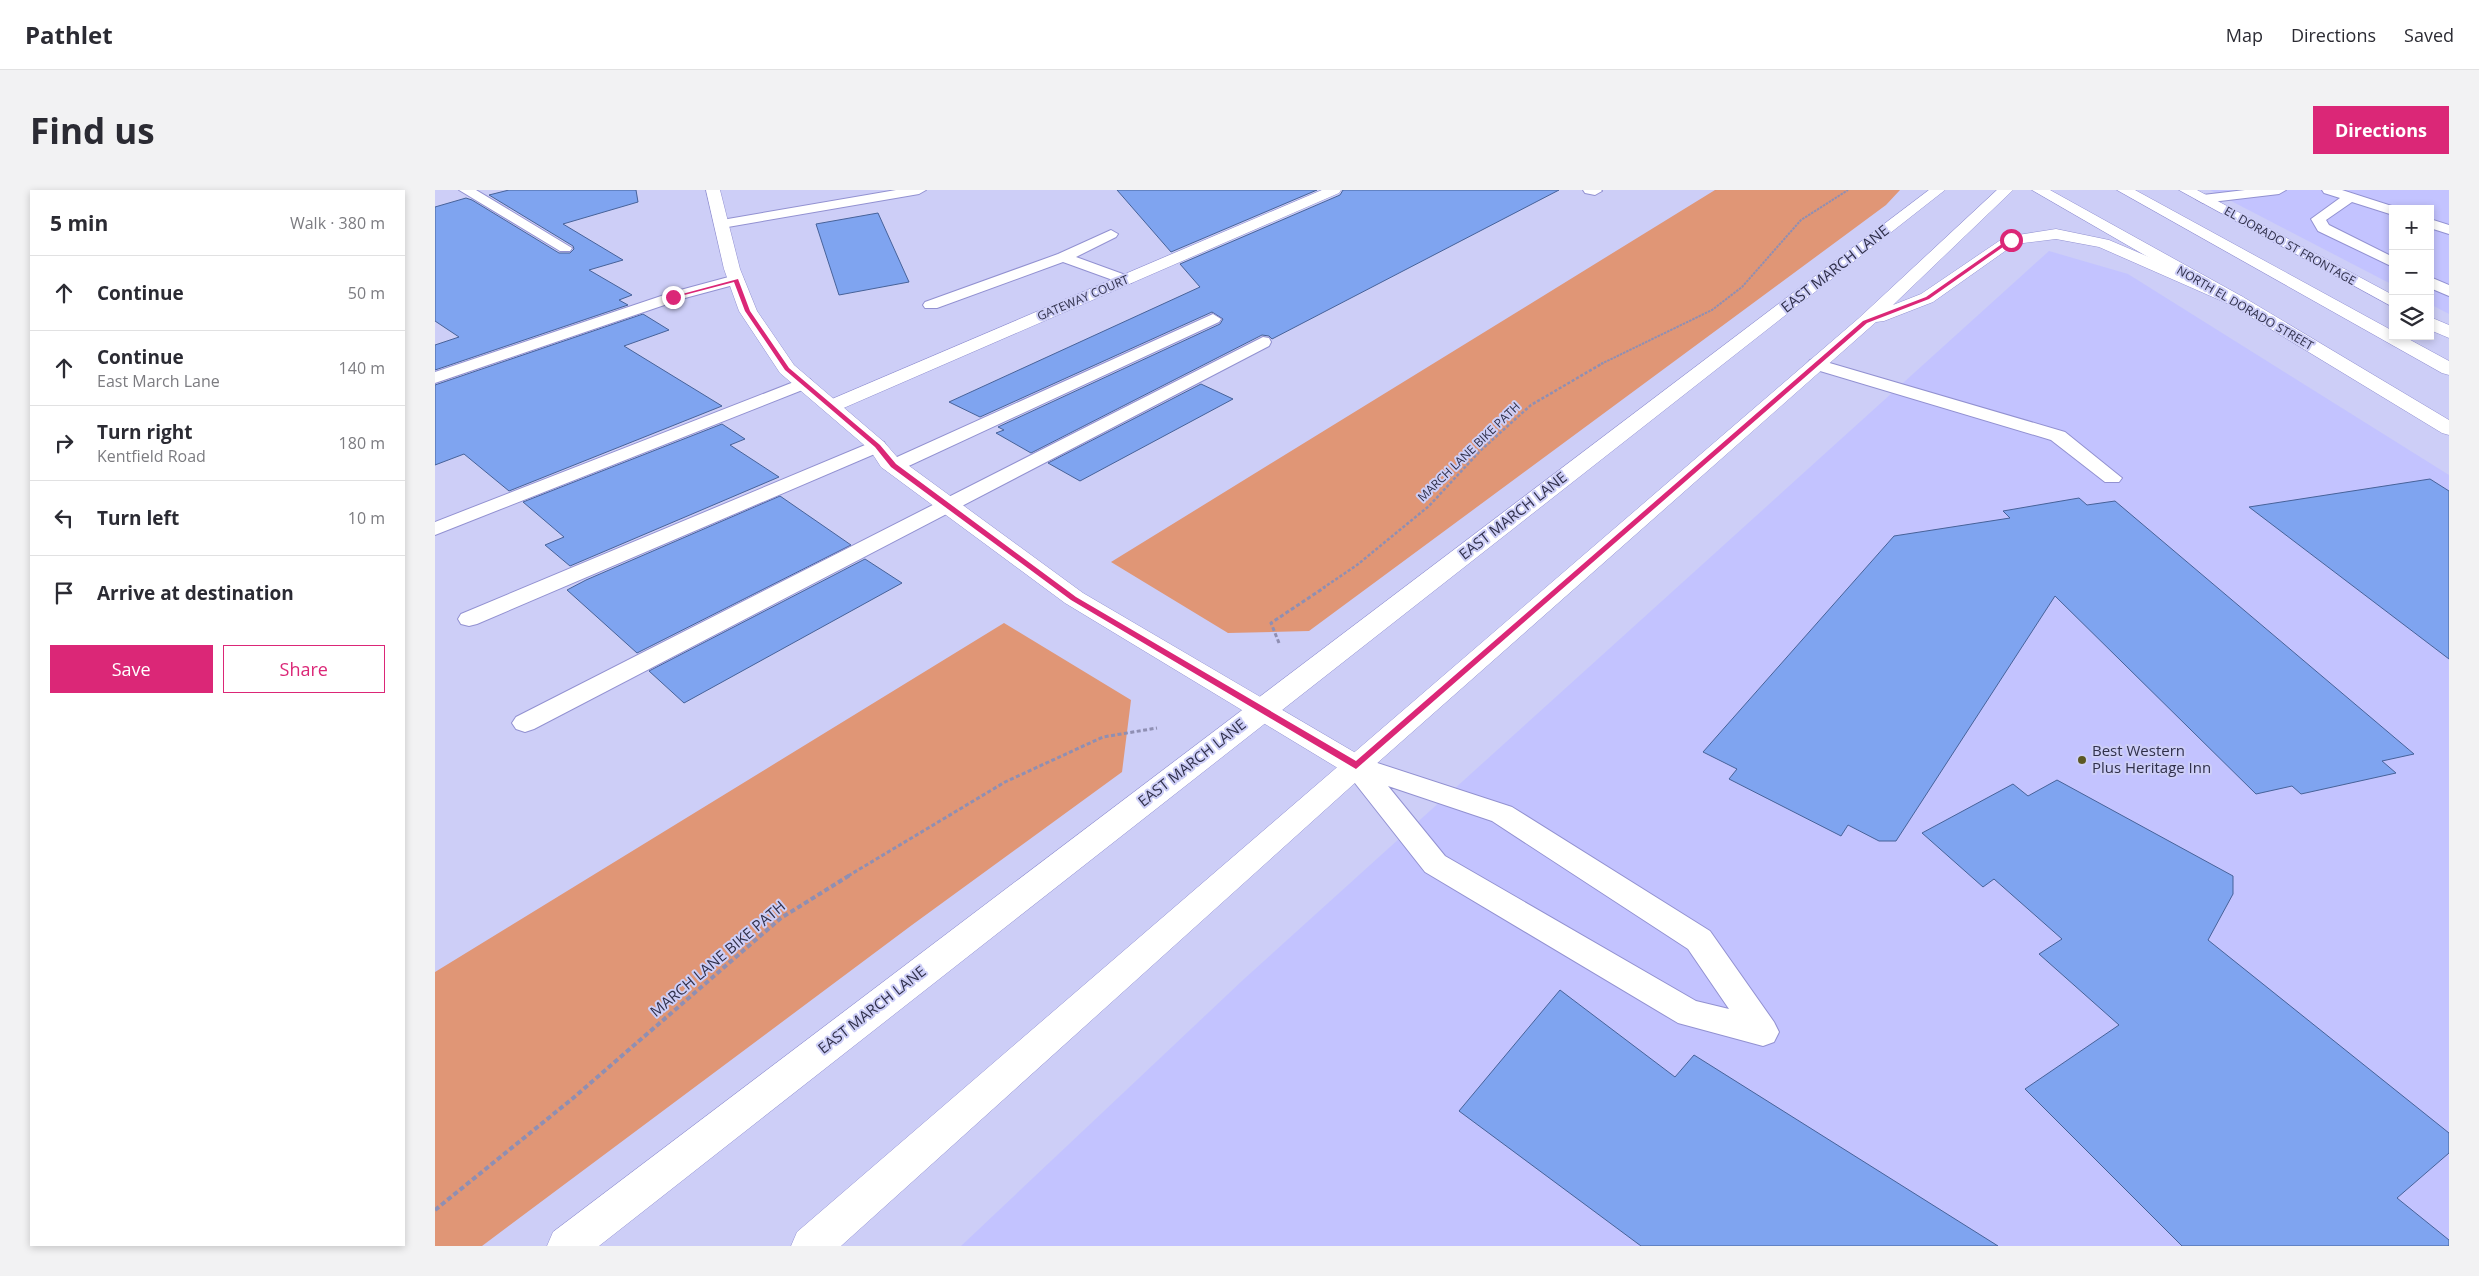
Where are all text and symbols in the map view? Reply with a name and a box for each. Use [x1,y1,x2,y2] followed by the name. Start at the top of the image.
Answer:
[25,18,113,51] text: Pathlet
[2226,23,2263,47] text: Map
[2291,23,2376,47] text: Directions
[2404,23,2454,47] text: Saved
[2313,106,2449,154] button: Directions
[30,107,155,154] text: Find us
[2221,202,2359,289] street label: EL DORADO ST FRONTAGE
[2389,205,2434,340] map controls
[2389,205,2434,250] button: +
[50,209,108,237] text: 5 min
[290,212,385,234] text: Walk · 380 m
[1776,220,1892,317] street label: EAST MARCH LANE
[2000,229,2023,252] route start
[2389,250,2434,295] button: −
[2174,261,2317,354] street label: NORTH EL DORADO STREET
[1034,270,1131,324] street label: GATEWAY COURT
[50,279,78,307] icon: ahead
[97,280,184,306] text: Continue
[348,282,385,304] text: 50 m
[662,286,685,309] route end
[2389,295,2434,340] button: layers
[97,344,184,370] text: Continue
[50,354,78,382] icon: ahead
[339,357,385,379] text: 140 m
[97,370,220,392] text: East March Lane
[1414,398,1524,505] street label: MARCH LANE BIKE PATH
[97,419,192,445] text: Turn right
[50,429,78,457] icon: right
[339,432,385,454] text: 180 m
[97,445,206,467] text: Kentfield Road
[1454,467,1570,564] street label: EAST MARCH LANE
[50,504,78,532] icon: left
[97,505,179,531] text: Turn left
[348,507,385,529] text: 10 m
[50,579,78,607] icon: arrive
[97,580,294,606] text: Arrive at destination
[50,645,213,693] button: Save
[223,645,385,693] button: Share
[1133,714,1249,811] street label: EAST MARCH LANE
[2092,740,2211,777] place label: Best Western Plus Heritage Inn
[2076,754,2088,766] marker: Best Western Plus Heritage Inn
[646,896,789,1021] street label: MARCH LANE BIKE PATH
[813,961,929,1058] street label: EAST MARCH LANE

